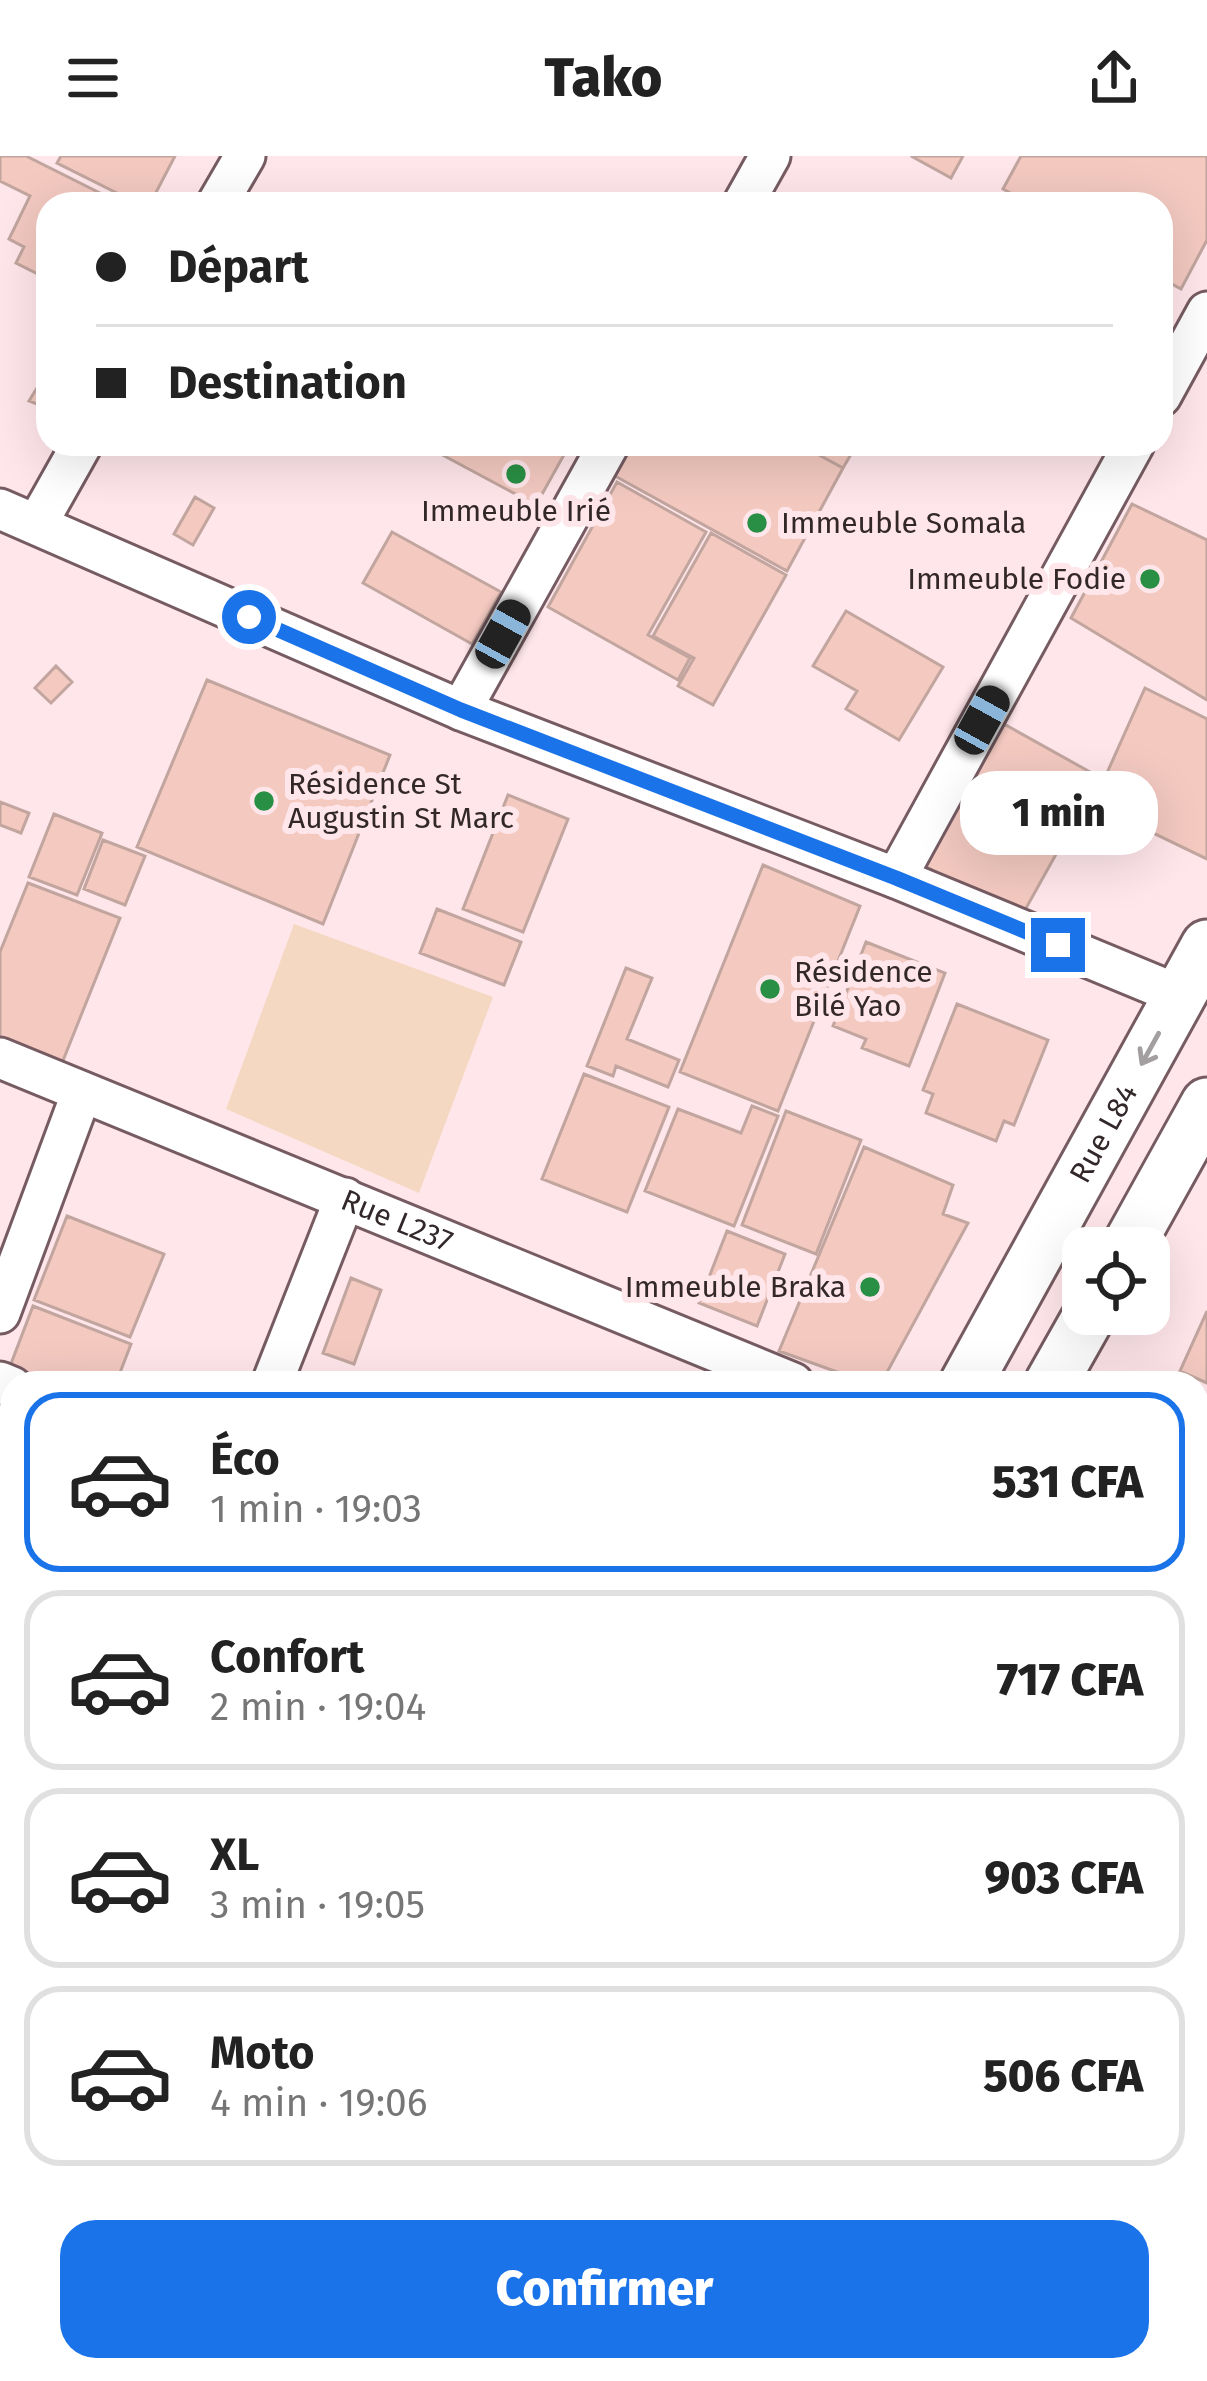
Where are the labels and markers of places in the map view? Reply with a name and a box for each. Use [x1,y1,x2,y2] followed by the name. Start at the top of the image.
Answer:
[503,461,529,487] marker: Immeuble Irié
[421,493,611,529] place label: Immeuble Irié
[781,505,1026,541] place label: Immeuble Somala
[744,510,770,536] marker: Immeuble Somala
[907,561,1126,597] place label: Immeuble Fodie
[1137,566,1163,592] marker: Immeuble Fodie
[288,766,514,836] place label: Résidence St Augustin St Marc
[251,788,277,814] marker: Résidence St Augustin St Marc
[794,954,932,1024] place label: Résidence Bilé Yao
[757,976,783,1002] marker: Résidence Bilé Yao
[625,1269,846,1305] place label: Immeuble Braka
[857,1274,883,1300] marker: Immeuble Braka

